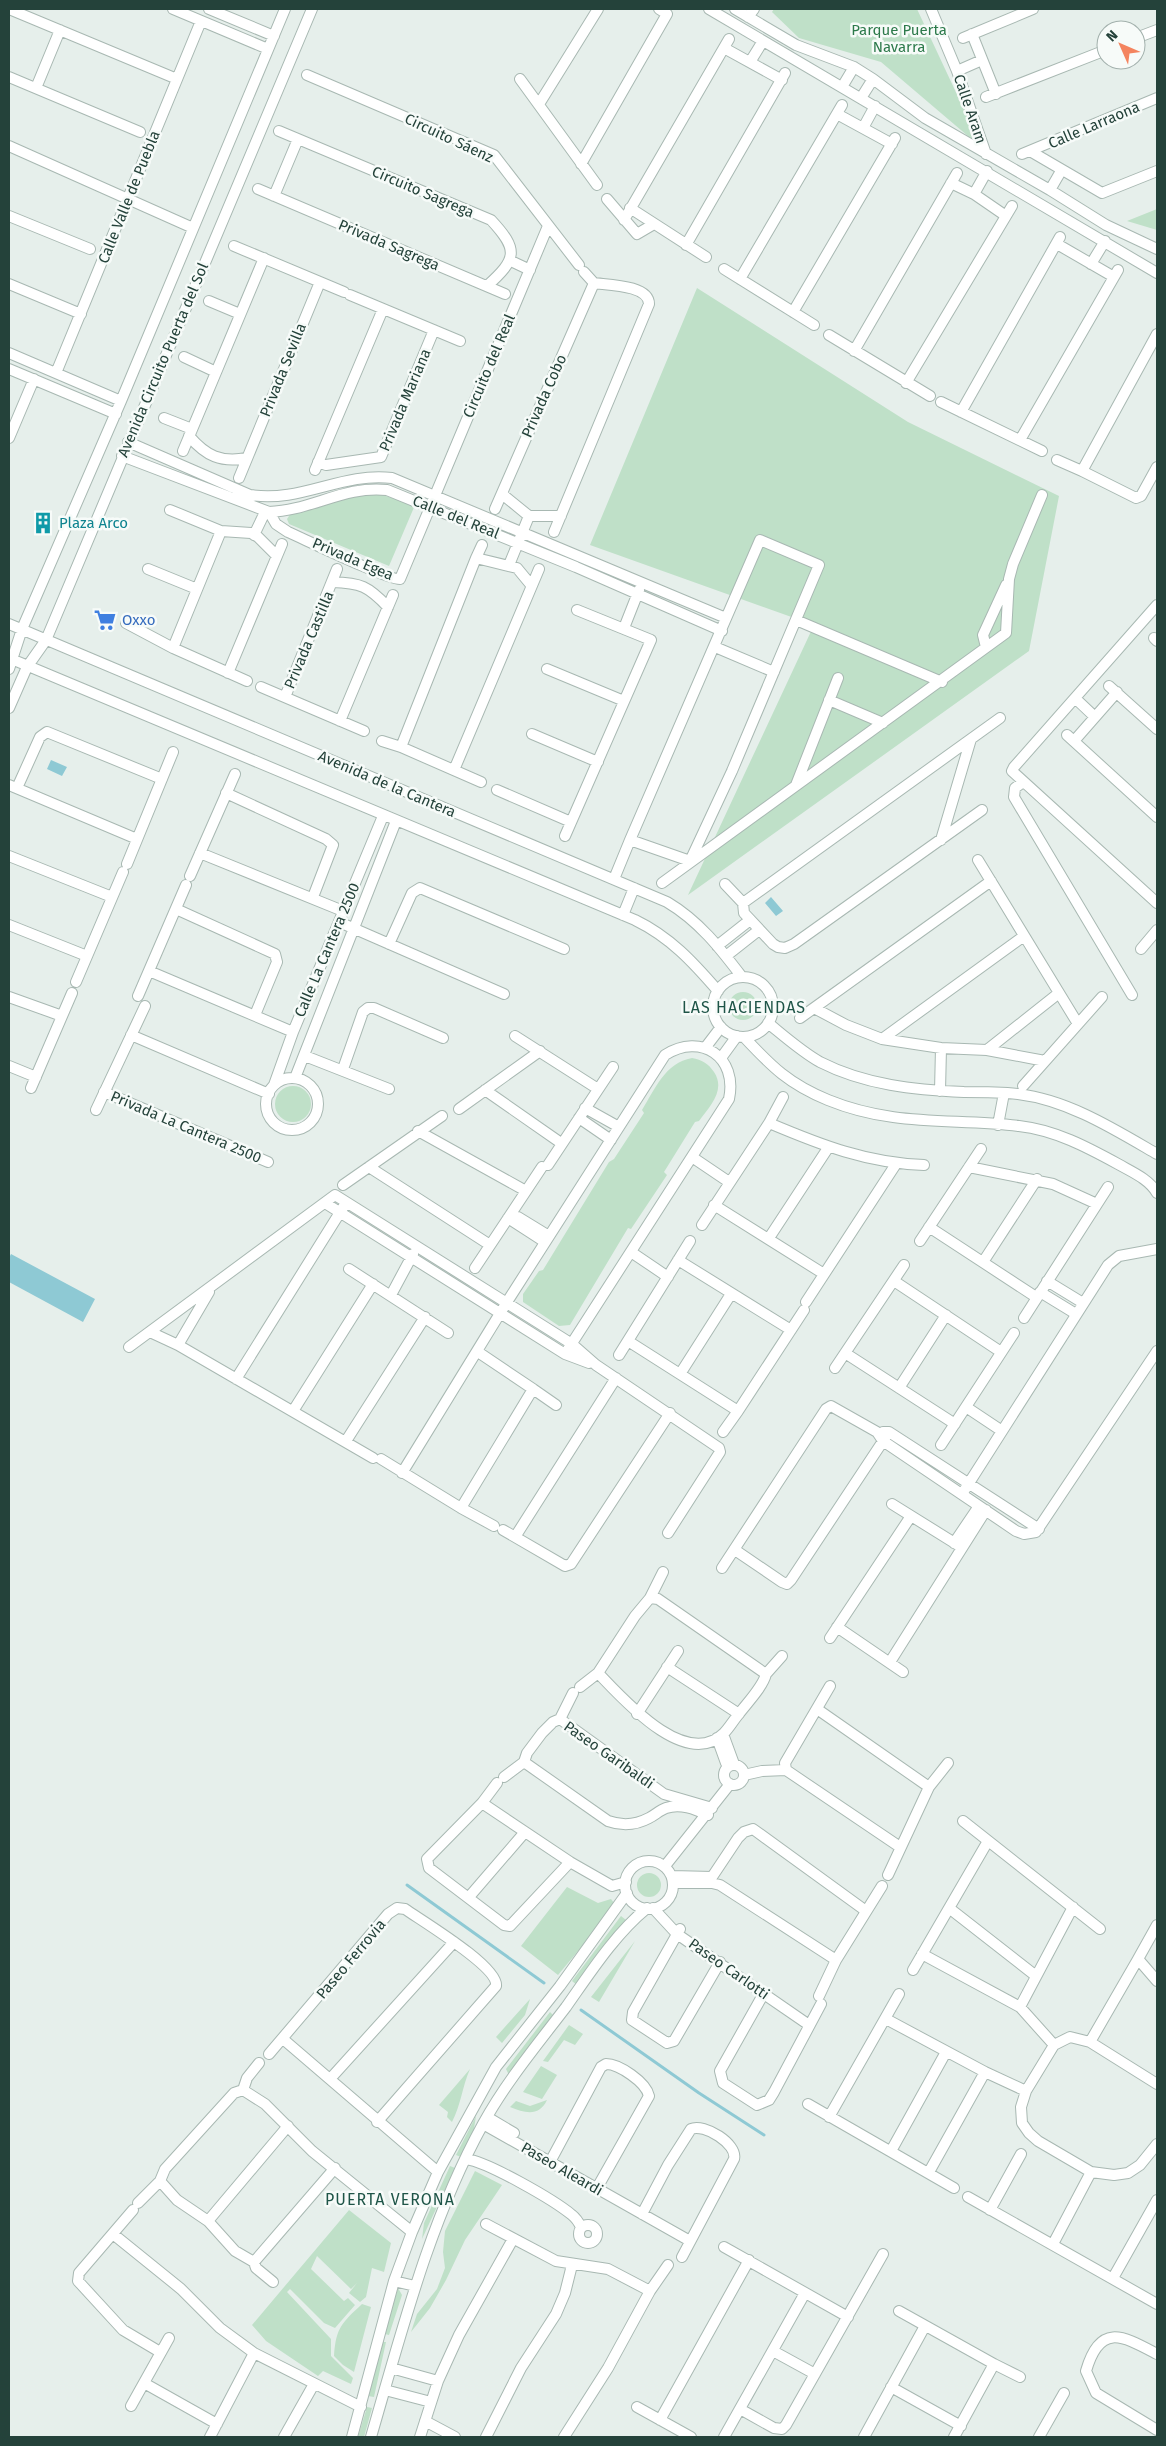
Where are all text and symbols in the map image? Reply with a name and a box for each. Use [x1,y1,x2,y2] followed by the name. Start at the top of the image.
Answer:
[1096,20,1146,70] north arrow
[851,21,947,56] park label: Parque Puerta Navarra
[1103,27,1121,45] text: N
[950,72,990,146] street label: Calle Aram
[1046,98,1142,152] street label: Calle Larraona
[402,110,497,167] street label: Circuito Sáenz
[94,128,164,266] street label: Calle Valle de Puebla
[369,162,477,222] street label: Circuito Sagrega
[336,216,442,274] street label: Privada Sagrega
[114,260,212,460] street label: Avenida Circuito Puerta del Sol
[459,311,519,420] street label: Circuito del Real
[256,320,310,420] street label: Privada Sevilla
[375,346,435,454] street label: Privada Mariana
[518,352,570,440] street label: Privada Cobo
[410,491,503,543] street label: Calle del Real
[30,510,56,536] building icon: Plaza Arco
[59,514,128,532] place label: Plaza Arco
[310,534,396,584] street label: Privada Egea
[280,588,338,692] street label: Privada Castilla
[92,607,118,633] supermarket icon: Oxxo
[122,611,155,629] place label: Oxxo
[315,747,459,821] street label: Avenida de la Cantera
[291,880,363,1020] street label: Calle La Cantera 2500
[682,998,806,1017] district label: LAS HACIENDAS
[108,1087,264,1167] street label: Privada La Cantera 2500
[561,1717,657,1793] street label: Paseo Garibaldi
[312,1916,390,2002] street label: Paseo Ferrovia
[685,1935,773,2003] street label: Paseo Carlotti
[518,2138,606,2200] street label: Paseo Aleardi
[325,2190,455,2209] district label: PUERTA VERONA

